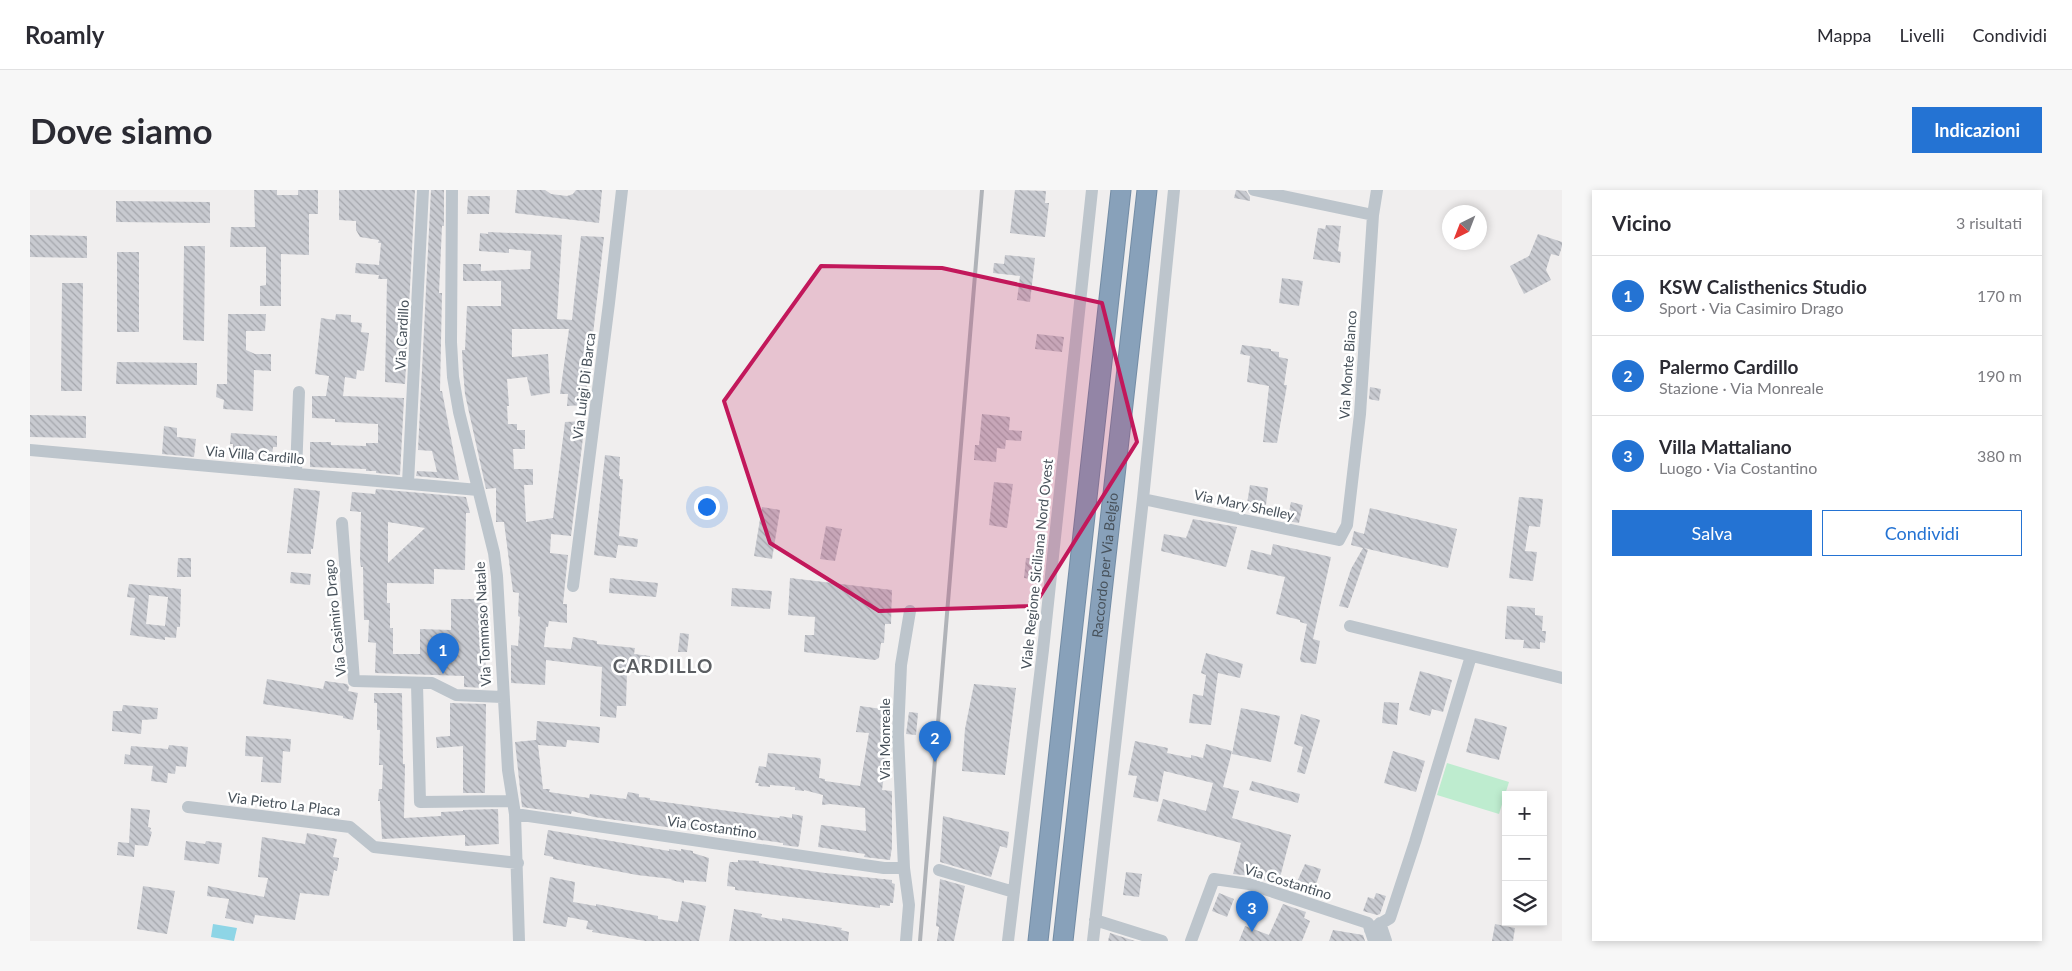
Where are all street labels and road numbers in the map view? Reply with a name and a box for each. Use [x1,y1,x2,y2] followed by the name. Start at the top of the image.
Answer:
[391,299,412,371] street label: Via Cardillo
[1335,310,1360,420] street label: Via Monte Bianco
[569,332,598,440] street label: Via Luigi Di Barca
[205,442,306,467] street label: Via Villa Cardillo
[1017,458,1056,670] street label: Viale Regione Siciliana Nord Ovest
[1192,486,1297,524] street label: Via Mary Shelley
[1088,492,1121,639] street label: Raccordo per Via Belgio
[320,558,349,678] street label: Via Casimiro Drago
[471,561,494,687] street label: Via Tommaso Natale
[876,698,893,780] street label: Via Monreale
[227,788,342,819] street label: Via Pietro La Placa
[666,812,758,841] street label: Via Costantino
[1242,860,1334,903] street label: Via Costantino

